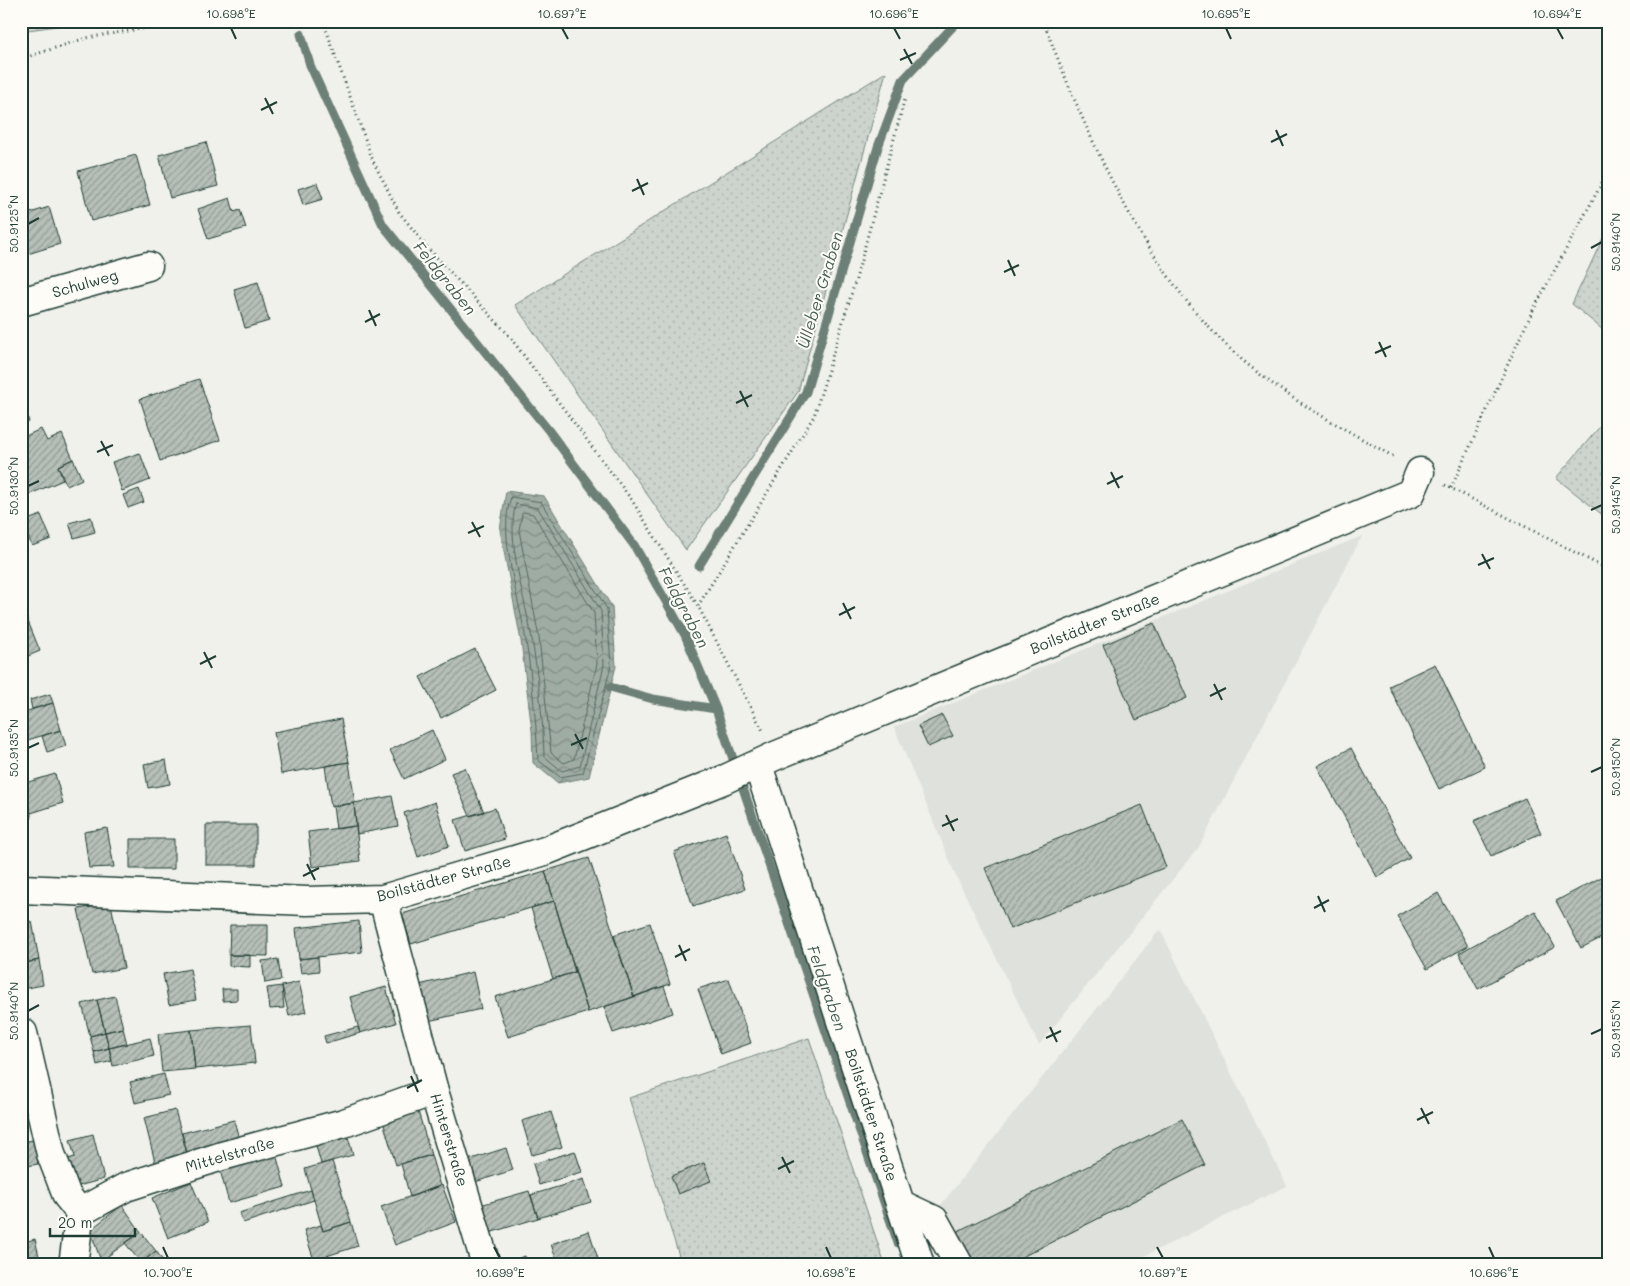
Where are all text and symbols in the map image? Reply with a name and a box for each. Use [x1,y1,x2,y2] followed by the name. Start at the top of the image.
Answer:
[206,5,256,21] text: 10.698°E
[538,5,587,21] text: 10.697°E
[869,5,919,21] text: 10.696°E
[1201,5,1251,21] text: 10.695°E
[1532,5,1582,21] text: 10.694°E
[5,195,21,253] text: 50.9125°N
[1607,213,1623,271] text: 50.9140°N
[792,229,847,351] water label: Ülleber Graben
[409,236,482,319] water label: Feldgraben
[50,264,120,302] street label: Schulweg
[5,457,21,515] text: 50.9130°N
[1607,476,1623,534] text: 50.9145°N
[654,562,715,651] water label: Feldgraben
[1027,588,1162,658] street label: Boilstädter Straße
[5,719,21,777] text: 50.9135°N
[1607,738,1623,796] text: 50.9150°N
[374,850,513,906] street label: Boilstädter Straße
[803,942,852,1034] water label: Feldgraben
[5,982,21,1040] text: 50.9140°N
[1607,1000,1623,1058] text: 50.9155°N
[841,1046,903,1184] street label: Boilstädter Straße
[426,1091,474,1189] street label: Hinterstraße
[183,1132,277,1176] street label: Mittelstraße
[50,1206,135,1238] scale bar
[58,1212,92,1232] text: 20 m
[143,1264,193,1280] text: 10.700°E
[475,1264,525,1280] text: 10.699°E
[806,1264,856,1280] text: 10.698°E
[1139,1264,1188,1280] text: 10.697°E
[1469,1264,1519,1280] text: 10.696°E

